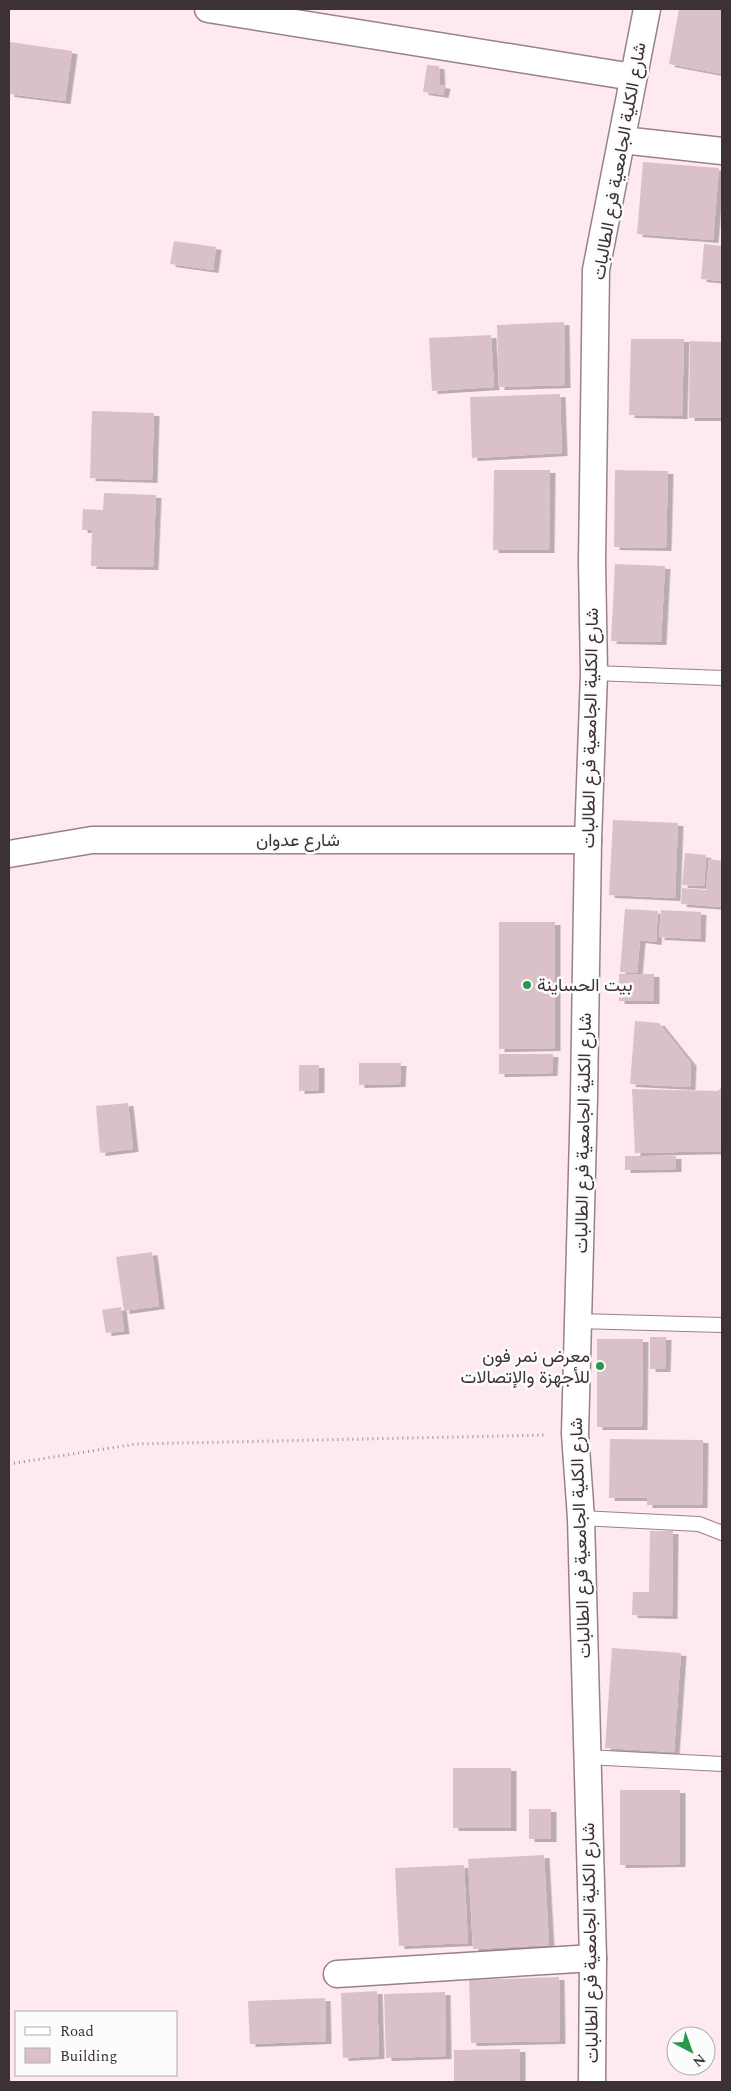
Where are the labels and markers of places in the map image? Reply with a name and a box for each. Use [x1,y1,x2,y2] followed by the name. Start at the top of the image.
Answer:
[537,972,633,999] place label: بيت الحساينة
[521,979,533,991] marker: بيت الحساينة
[460,1343,590,1391] place label: معرض نمر فون للأجهزة والإتصالات
[594,1360,606,1372] marker: معرض نمر فون للأجهزة والإتصالات

